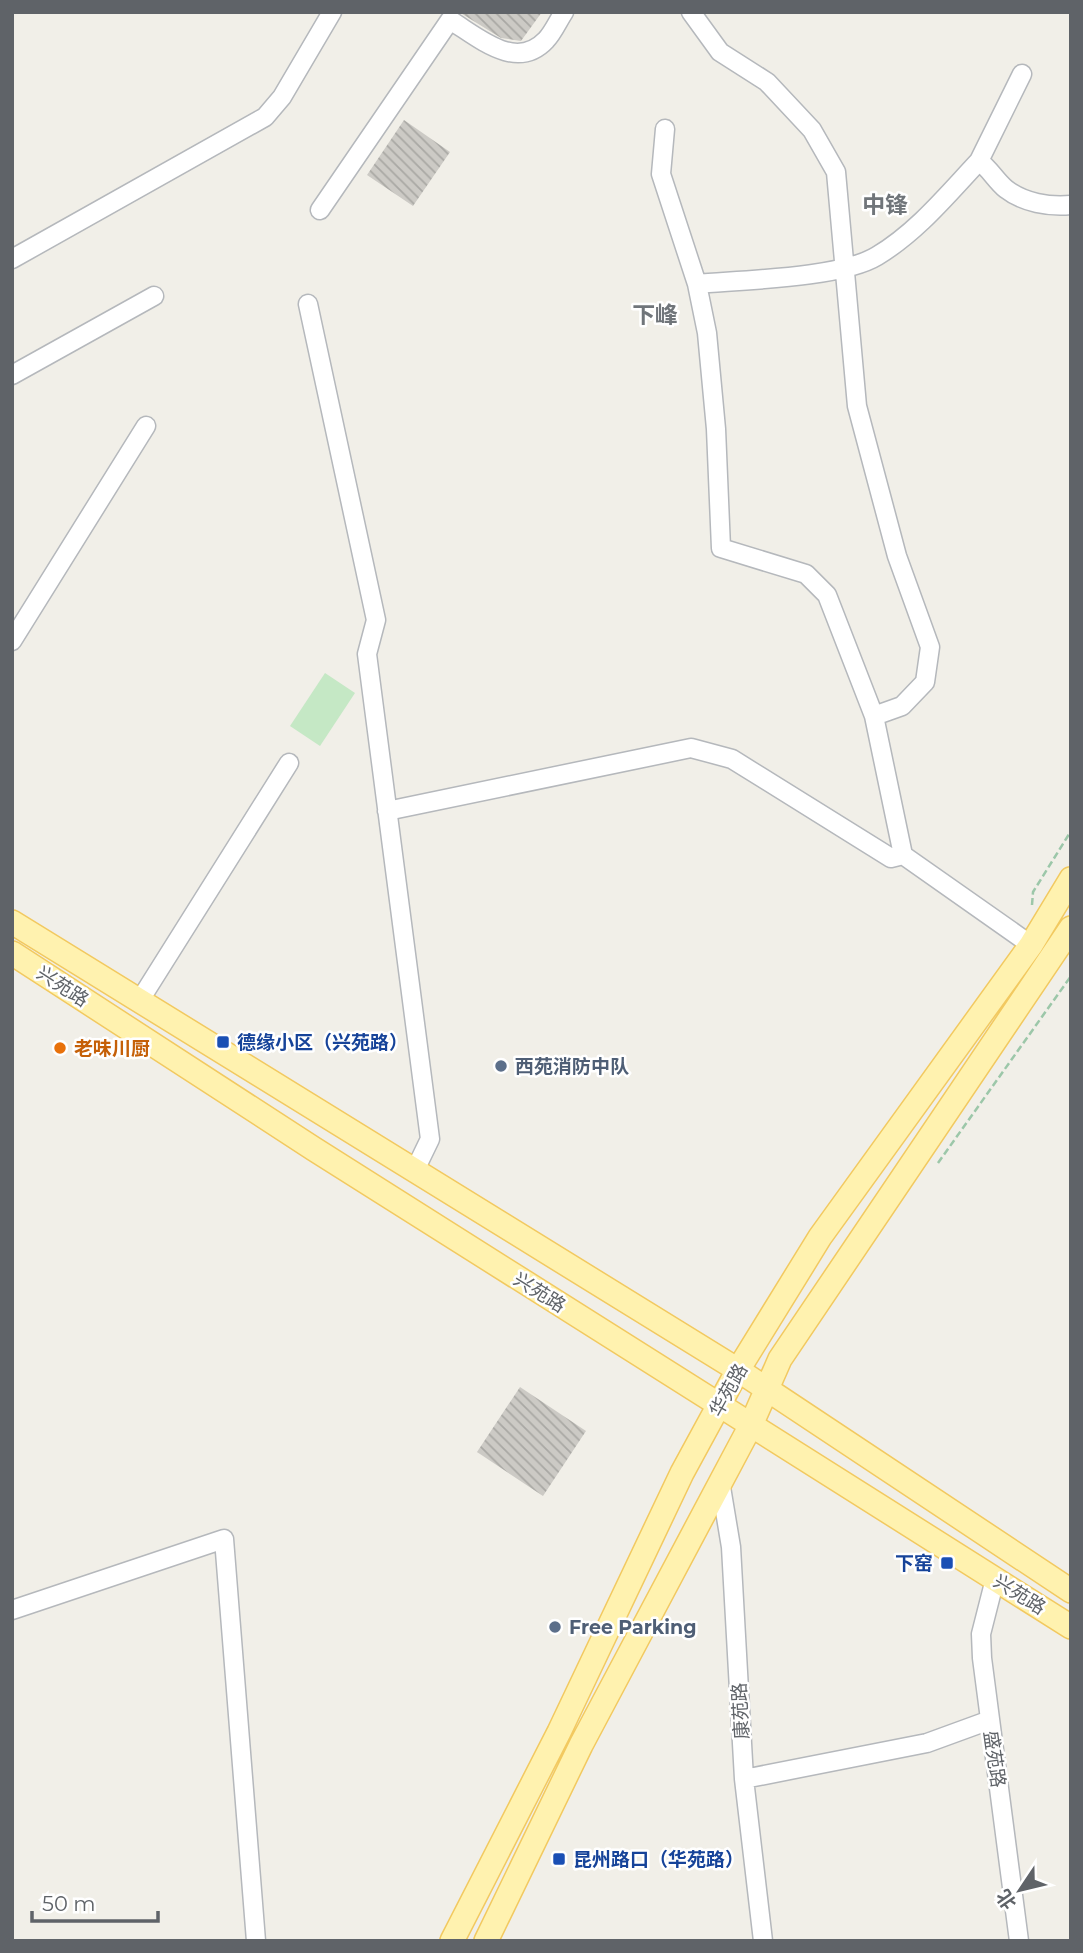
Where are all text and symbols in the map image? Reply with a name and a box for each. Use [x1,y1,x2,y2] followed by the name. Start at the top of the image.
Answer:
[862,191,908,219] district label: 中锋
[632,301,678,329] district label: 下峰
[33,961,93,1012] street label: 兴苑路
[237,1031,408,1054] place label: 德缘小区（兴苑路）
[215,1034,231,1050] marker: 德缘小区（兴苑路）
[74,1037,150,1060] place label: 老味川厨
[52,1040,68,1056] marker: 老味川厨
[515,1055,629,1078] place label: 西苑消防中队
[493,1058,509,1074] marker: 西苑消防中队
[509,1268,570,1317] street label: 兴苑路
[705,1360,752,1421] street label: 华苑路
[895,1552,933,1575] place label: 下窑
[939,1555,955,1571] marker: 下窑
[989,1570,1050,1619] street label: 兴苑路
[569,1616,696,1639] place label: Free Parking
[547,1619,563,1635] marker: Free Parking
[728,1682,753,1740] street label: 康苑路
[979,1729,1010,1789] street label: 盛苑路
[573,1848,744,1871] place label: 昆州路口（华苑路）
[551,1851,567,1867] marker: 昆州路口（华苑路）
[985,1855,1055,1925] north arrow
[32,1880,158,1924] scale bar
[992,1885,1021,1914] text: 北
[42,1891,96,1916] text: 50 m

